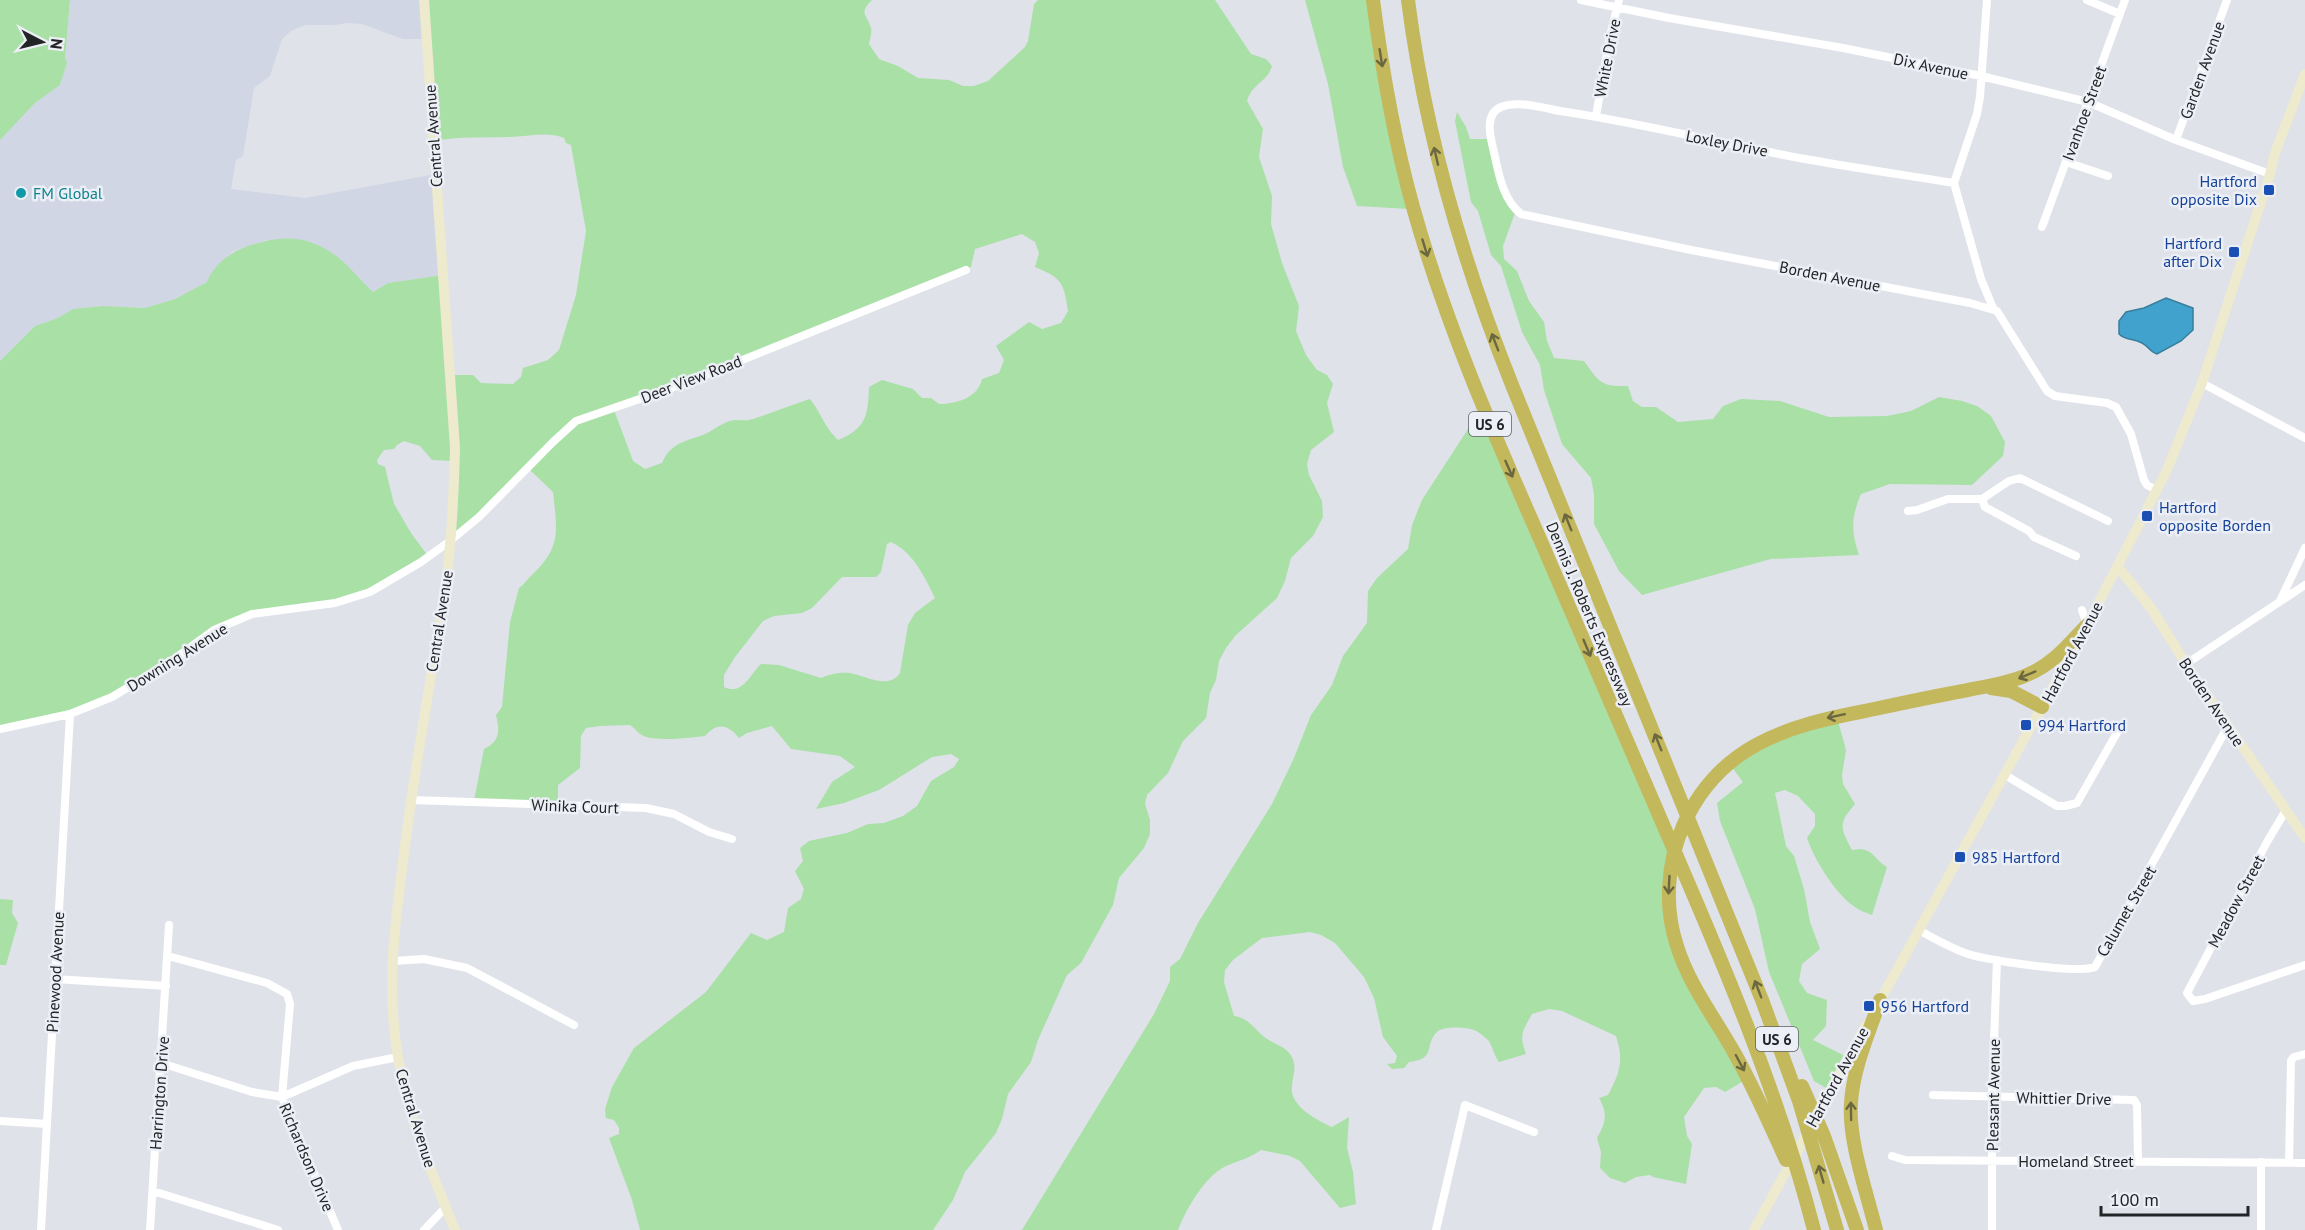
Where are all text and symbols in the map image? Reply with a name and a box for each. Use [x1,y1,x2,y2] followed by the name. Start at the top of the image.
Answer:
[12,12,72,72] north arrow
[1590,17,1624,99] street label: White Drive
[2175,18,2229,122] street label: Garden Avenue
[46,37,67,50] text: N
[1376,48,1387,67] one-way arrow
[1892,48,1970,84] street label: Dix Avenue
[2058,62,2111,163] street label: Ivanhoe Street
[419,84,447,188] street label: Central Avenue
[1684,125,1770,161] street label: Loxley Drive
[1430,147,1442,166] one-way arrow
[2171,171,2257,209] place label: Hartford opposite Dix
[33,183,103,203] place label: FM Global
[2262,183,2276,197] marker: Hartford opposite Dix
[14,186,28,200] marker: FM Global
[2163,233,2222,271] place label: Hartford after Dix
[1420,238,1431,257] one-way arrow
[2227,245,2241,259] marker: Hartford after Dix
[1778,256,1882,296] street label: Borden Avenue
[1489,333,1500,351] one-way arrow
[638,351,744,407] street label: Deer View Road
[1469,412,1511,436] road number: US 6
[1504,460,1515,478] one-way arrow
[2159,497,2271,535] place label: Hartford opposite Borden
[2140,509,2154,523] marker: Hartford opposite Borden
[1562,513,1573,532] one-way arrow
[1542,519,1638,710] street label: Dennis J. Roberts Expressway
[421,569,457,673] street label: Central Avenue
[2037,598,2107,706] street label: Hartford Avenue
[123,618,231,696] street label: Downing Avenue
[1582,639,1593,657] one-way arrow
[2175,654,2249,750] street label: Borden Avenue
[2018,670,2036,681] one-way arrow
[1827,711,1846,723] one-way arrow
[2038,715,2126,735] place label: 994 Hartford
[2019,718,2033,732] marker: 994 Hartford
[1652,733,1663,751] one-way arrow
[531,794,620,818] street label: Winika Court
[1972,847,2060,867] place label: 985 Hartford
[1953,850,1967,864] marker: 985 Hartford
[2203,851,2269,951] street label: Meadow Street
[2092,861,2160,960] street label: Calumet Street
[1664,875,1675,895] one-way arrow
[42,911,68,1033] street label: Pinewood Avenue
[1752,980,1763,999] one-way arrow
[1881,996,1969,1016] place label: 956 Hartford
[1862,999,1876,1013] marker: 956 Hartford
[1801,1023,1873,1131] street label: Hartford Avenue
[1756,1027,1798,1051] road number: US 6
[145,1035,173,1151] street label: Harrington Drive
[1982,1039,2004,1151] street label: Pleasant Avenue
[1734,1054,1746,1071] one-way arrow
[391,1066,441,1170] street label: Central Avenue
[2016,1087,2112,1109] street label: Whittier Drive
[275,1100,339,1214] street label: Richardson Drive
[1845,1102,1857,1122] one-way arrow
[2018,1151,2134,1171] street label: Homeland Street
[1815,1164,1826,1183] one-way arrow
[2101,1179,2248,1217] scale bar
[2110,1188,2159,1211] text: 100 m

